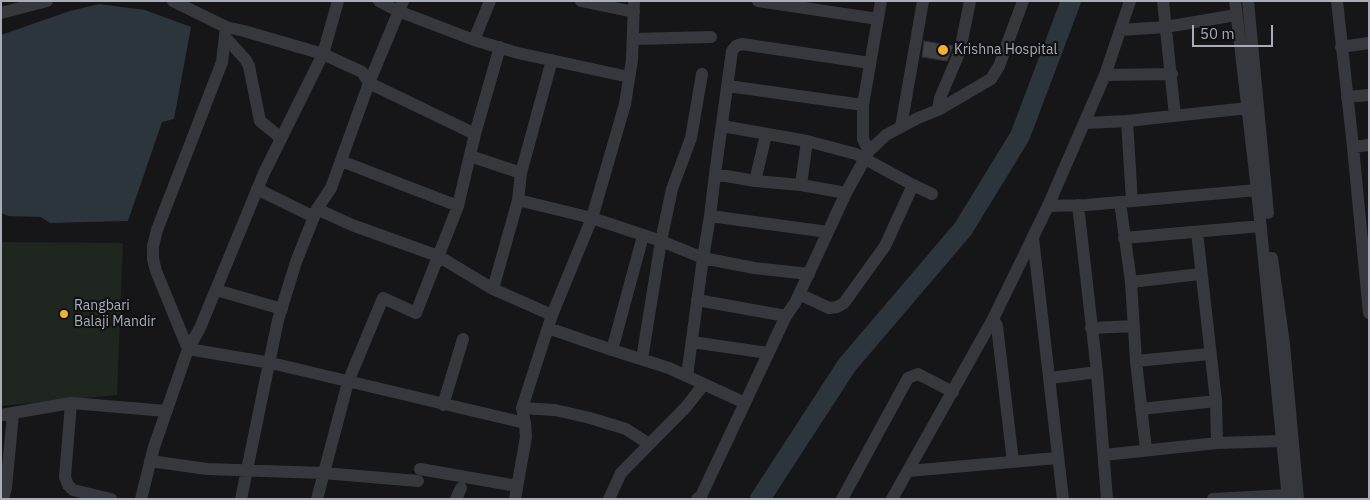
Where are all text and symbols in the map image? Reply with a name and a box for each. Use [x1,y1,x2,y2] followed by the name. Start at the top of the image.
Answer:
[1195,15,1276,47] scale bar
[1200,24,1235,43] text: 50 m
[954,42,1057,58] place label: Krishna Hospital
[936,43,950,57] marker: Krishna Hospital
[74,298,156,331] place label: Rangbari Balaji Mandir
[58,308,70,320] marker: Rangbari Balaji Mandir

